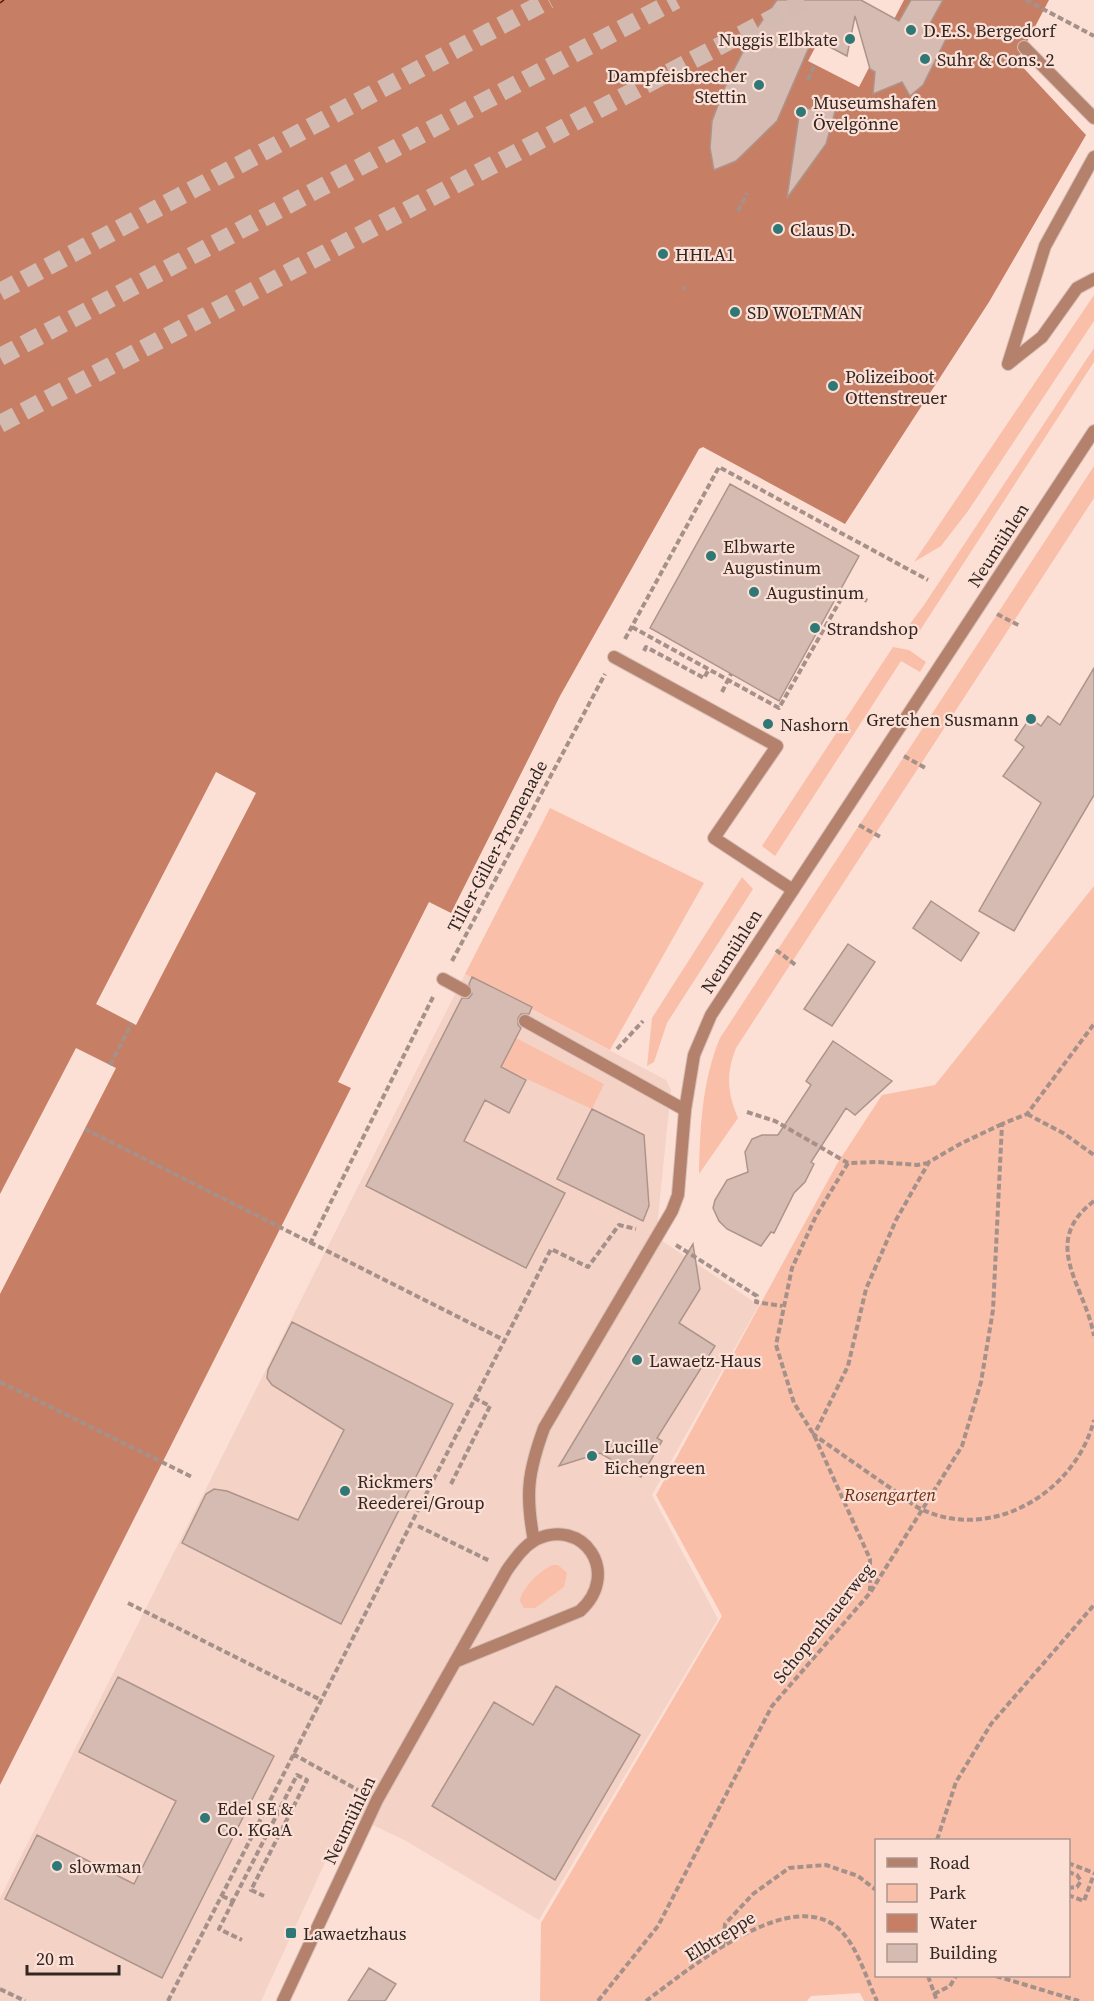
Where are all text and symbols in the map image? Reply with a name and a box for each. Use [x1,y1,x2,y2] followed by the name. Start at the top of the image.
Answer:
[923,18,1057,43] place label: D.E.S. Bergedorf
[904,23,918,37] marker: D.E.S. Bergedorf
[719,27,838,52] place label: Nuggis Elbkate
[843,32,857,46] marker: Nuggis Elbkate
[937,47,1055,72] place label: Suhr & Cons. 2
[918,52,932,66] marker: Suhr & Cons. 2
[607,63,747,109] place label: Dampfeisbrecher Stettin
[752,78,766,92] marker: Dampfeisbrecher Stettin
[813,90,937,136] place label: Museumshafen Övelgönne
[794,105,808,119] marker: Museumshafen Övelgönne
[790,217,856,242] place label: Claus D.
[771,222,785,236] marker: Claus D.
[675,242,735,267] place label: HHLA1
[656,247,670,261] marker: HHLA1
[747,300,863,325] place label: SD WOLTMAN
[728,305,742,319] marker: SD WOLTMAN
[845,364,947,410] place label: Polizeiboot Ottenstreuer
[826,379,840,393] marker: Polizeiboot Ottenstreuer
[961,498,1035,592] street label: Neumühlen
[723,534,821,580] place label: Elbwarte Augustinum
[704,549,718,563] marker: Elbwarte Augustinum
[766,580,864,605] place label: Augustinum
[747,585,761,599] marker: Augustinum
[827,616,918,641] place label: Strandshop
[808,621,822,635] marker: Strandshop
[866,707,1019,732] place label: Gretchen Susmann
[780,712,849,737] place label: Nashorn
[1024,712,1038,726] marker: Gretchen Susmann
[761,717,775,731] marker: Nashorn
[441,755,553,937] street label: Tiller-Giller-Promenade
[694,904,768,998] street label: Neumühlen
[649,1348,761,1373] place label: Lawaetz-Haus
[630,1353,644,1367] marker: Lawaetz-Haus
[604,1434,706,1480] place label: Lucille Eichengreen
[585,1449,599,1463] marker: Lucille Eichengreen
[357,1469,484,1515] place label: Rickmers Reederei/Group
[843,1482,936,1507] park label: Rosengarten
[338,1484,352,1498] marker: Rickmers Reederei/Group
[767,1558,879,1688] street label: Schopenhauerweg
[317,1771,381,1868] street label: Neumühlen
[217,1796,294,1842] place label: Edel SE & Co. KGaA
[198,1811,212,1825] marker: Edel SE & Co. KGaA
[875,1839,1070,1977] legend
[929,1850,970,1875] text: Road
[69,1854,142,1879] place label: slowman
[50,1859,64,1873] marker: slowman
[929,1880,966,1905] text: Park
[680,1905,760,1967] street label: Elbtreppe
[929,1910,977,1935] text: Water
[303,1921,407,1946] place label: Lawaetzhaus
[284,1926,298,1940] marker: Lawaetzhaus
[27,1938,118,1976] scale bar
[929,1940,997,1965] text: Building
[36,1946,74,1971] text: 20 m

